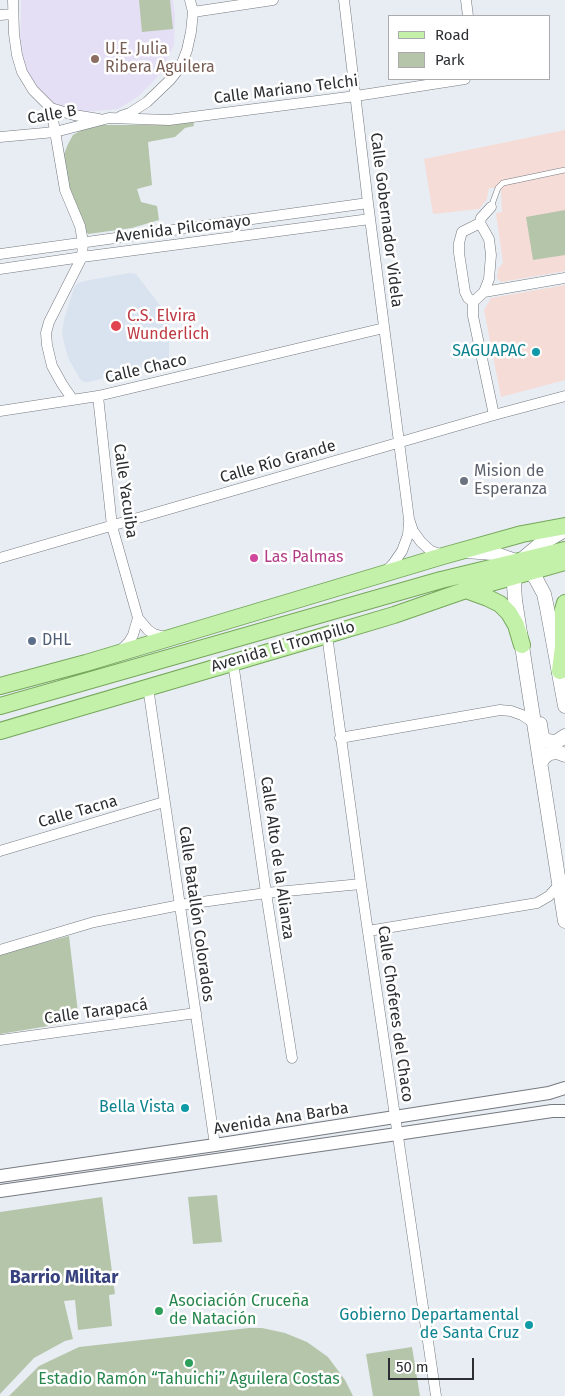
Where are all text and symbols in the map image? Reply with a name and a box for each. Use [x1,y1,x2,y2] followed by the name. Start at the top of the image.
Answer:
[388,15,550,80] legend
[435,26,470,44] text: Road
[105,40,215,78] place label: U.E. Julia Ribera Aguilera
[435,51,465,69] text: Park
[89,53,101,65] marker: U.E. Julia Ribera Aguilera
[213,72,359,108] street label: Calle Mariano Telchi
[26,101,78,129] street label: Calle B
[366,132,406,308] street label: Calle Gobernador Videla
[114,211,252,247] street label: Avenida Pilcomayo
[127,307,209,345] place label: C.S. Elvira Wunderlich
[109,319,123,333] marker: C.S. Elvira Wunderlich
[452,342,526,362] place label: SAGUAPAC
[530,346,542,358] marker: SAGUAPAC
[103,350,189,388] street label: Calle Chaco
[218,436,338,488] street label: Calle Río Grande
[109,443,141,539] street label: Calle Yacuiba
[474,462,547,500] place label: Mision de Esperanza
[458,475,470,487] marker: Mision de Esperanza
[264,548,343,568] place label: Las Palmas
[248,552,260,564] marker: Las Palmas
[209,617,357,677] street label: Avenida El Trompillo
[42,631,71,651] place label: DHL
[26,635,38,647] marker: DHL
[256,775,298,941] street label: Calle Alto de la Alianza
[36,792,120,832] street label: Calle Tacna
[174,825,218,1003] street label: Calle Batallón Colorados
[373,925,417,1103] street label: Calle Choferes del Chaco
[43,995,149,1029] street label: Calle Tarapacá
[99,1098,175,1118] place label: Bella Vista
[212,1099,350,1139] street label: Avenida Ana Barba
[179,1102,191,1114] marker: Bella Vista
[10,1267,118,1289] district label: Barrio Militar
[169,1292,309,1330] place label: Asociación Cruceña de Natación
[153,1305,165,1317] marker: Asociación Cruceña de Natación
[339,1306,519,1344] place label: Gobierno Departamental de Santa Cruz
[523,1319,535,1331] marker: Gobierno Departamental de Santa Cruz
[390,1348,476,1380] scale bar
[183,1357,195,1369] marker: Estadio Ramón “Tahuichi” Aguilera Costas
[396,1358,429,1376] text: 50 m
[38,1370,340,1390] place label: Estadio Ramón “Tahuichi” Aguilera Costas

